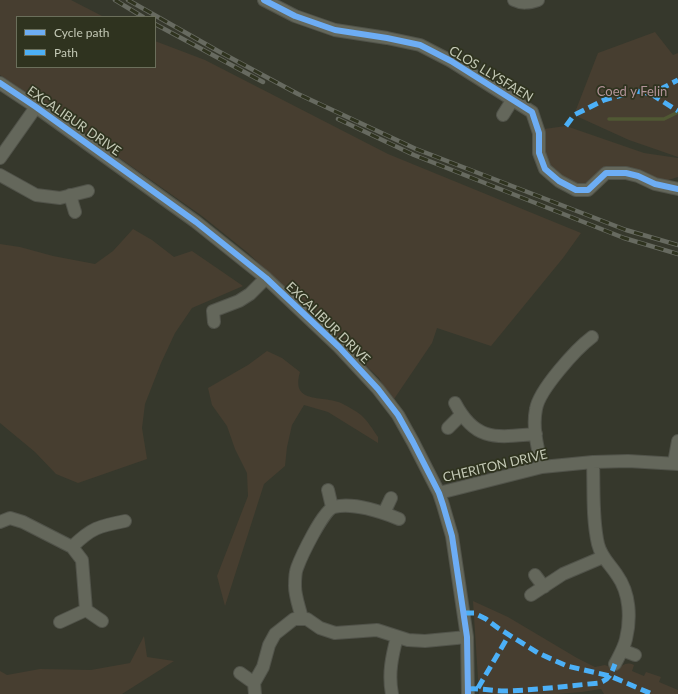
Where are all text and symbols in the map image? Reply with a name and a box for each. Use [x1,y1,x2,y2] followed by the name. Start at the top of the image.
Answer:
[16,16,156,68] legend
[54,25,109,40] text: Cycle path
[446,43,536,105] street label: CLOS LLYSFAEN
[54,45,78,60] text: Path
[24,83,124,159] street label: EXCALIBUR DRIVE
[597,84,667,100] park label: Coed y Felin
[283,279,373,367] street label: EXCALIBUR DRIVE
[441,446,549,486] street label: CHERITON DRIVE

